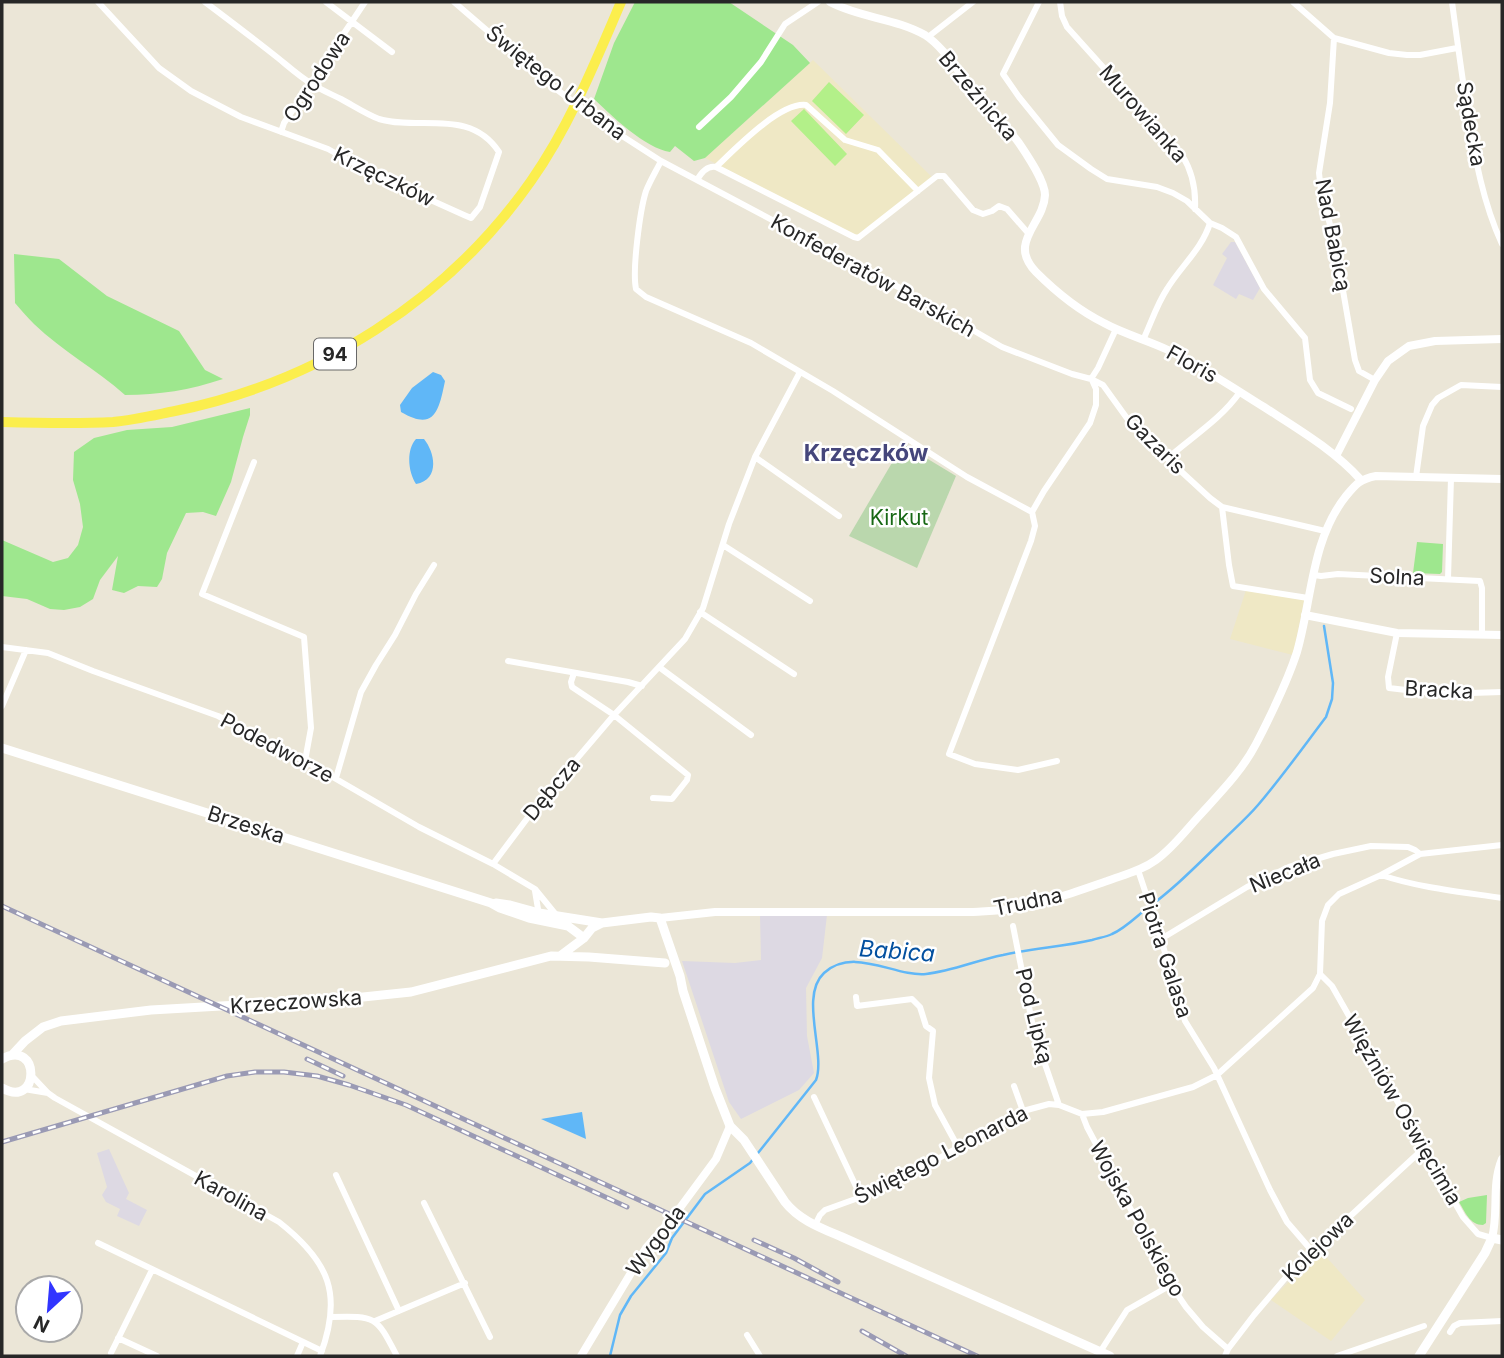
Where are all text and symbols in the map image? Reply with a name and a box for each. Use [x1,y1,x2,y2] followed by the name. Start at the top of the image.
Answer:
[481,19,632,145] street label: Świętego Urbana
[278,27,355,127] street label: Ogrodowa
[934,46,1023,146] street label: Brzeźnicka
[1094,60,1192,168] street label: Murowianka
[1452,80,1491,168] street label: Sądecka
[330,141,439,212] street label: Krzęczków
[1310,177,1357,293] street label: Nad Babicą
[767,209,980,342] street label: Konfederatów Barskich
[314,338,356,370] road number: 94
[1162,339,1222,388] street label: Floris
[1120,408,1191,479] street label: Gazaris
[804,439,929,467] district label: Krzęczków
[870,505,928,530] park label: Kirkut
[1369,563,1425,590] street label: Solna
[1404,675,1474,704] street label: Bracka
[216,707,338,788] street label: Podedworze
[518,752,585,826] street label: Dębcza
[204,800,288,849] street label: Brzeska
[1246,847,1324,898] street label: Niecała
[991,882,1065,921] street label: Trudna
[1133,889,1198,1021] street label: Piotra Galasa
[858,934,936,968] water label: Babica
[1011,965,1058,1066] street label: Pod Lipką
[229,984,363,1019] street label: Krzeczowska
[1338,1010,1467,1210] street label: Więźniów Oświęcimia
[849,1099,1032,1209] street label: Świętego Leonarda
[1084,1137,1191,1301] street label: Wojska Polskiego
[190,1165,272,1226] street label: Karolina
[621,1200,690,1281] street label: Wygoda
[1277,1207,1359,1287] street label: Kolejowa
[14,1274,84,1344] north arrow
[30,1310,53,1337] text: N

